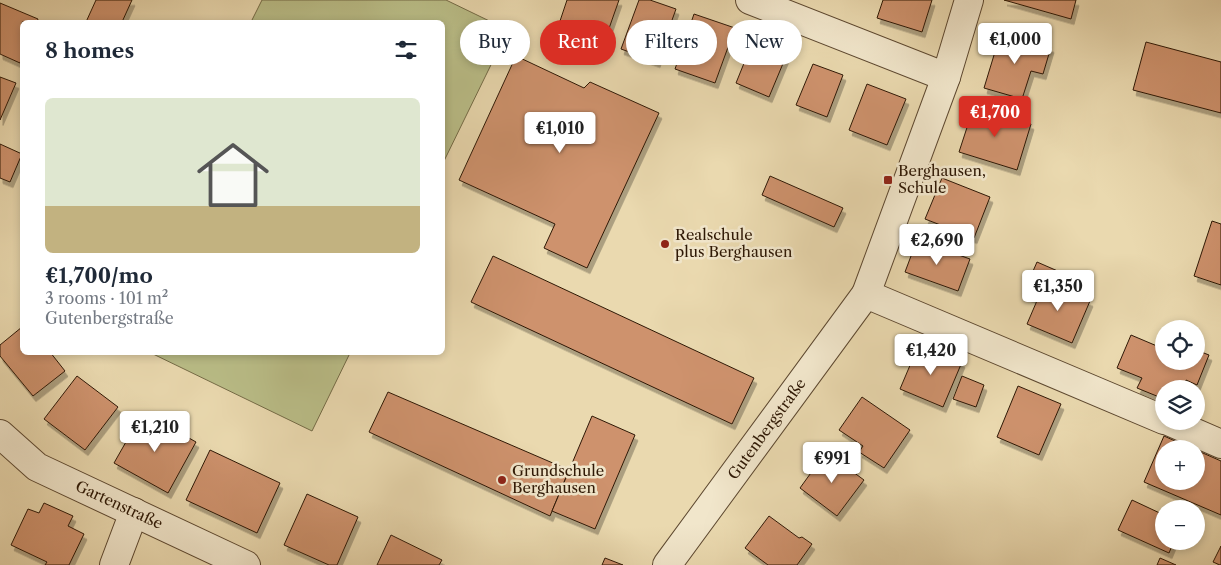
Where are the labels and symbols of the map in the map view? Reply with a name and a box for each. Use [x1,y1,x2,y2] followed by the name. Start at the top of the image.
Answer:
[974,22,1056,65] pin: €1,000
[954,96,1036,138] pin: €1,700
[519,112,601,154] pin: €1,010
[898,161,986,197] place label: Berghausen, Schule
[882,174,894,186] marker: Berghausen, Schule
[896,224,978,266] pin: €2,690
[675,225,793,261] place label: Realschule plus Berghausen
[659,238,671,250] marker: Realschule plus Berghausen
[1017,270,1099,312] pin: €1,350
[890,334,972,376] pin: €1,420
[723,374,810,483] street label: Gutenbergstraße
[114,410,196,453] pin: €1,210
[802,442,862,484] pin: €991
[512,461,604,497] place label: Grundschule Berghausen
[496,474,508,486] marker: Grundschule Berghausen
[73,476,166,533] street label: Gartenstraße

